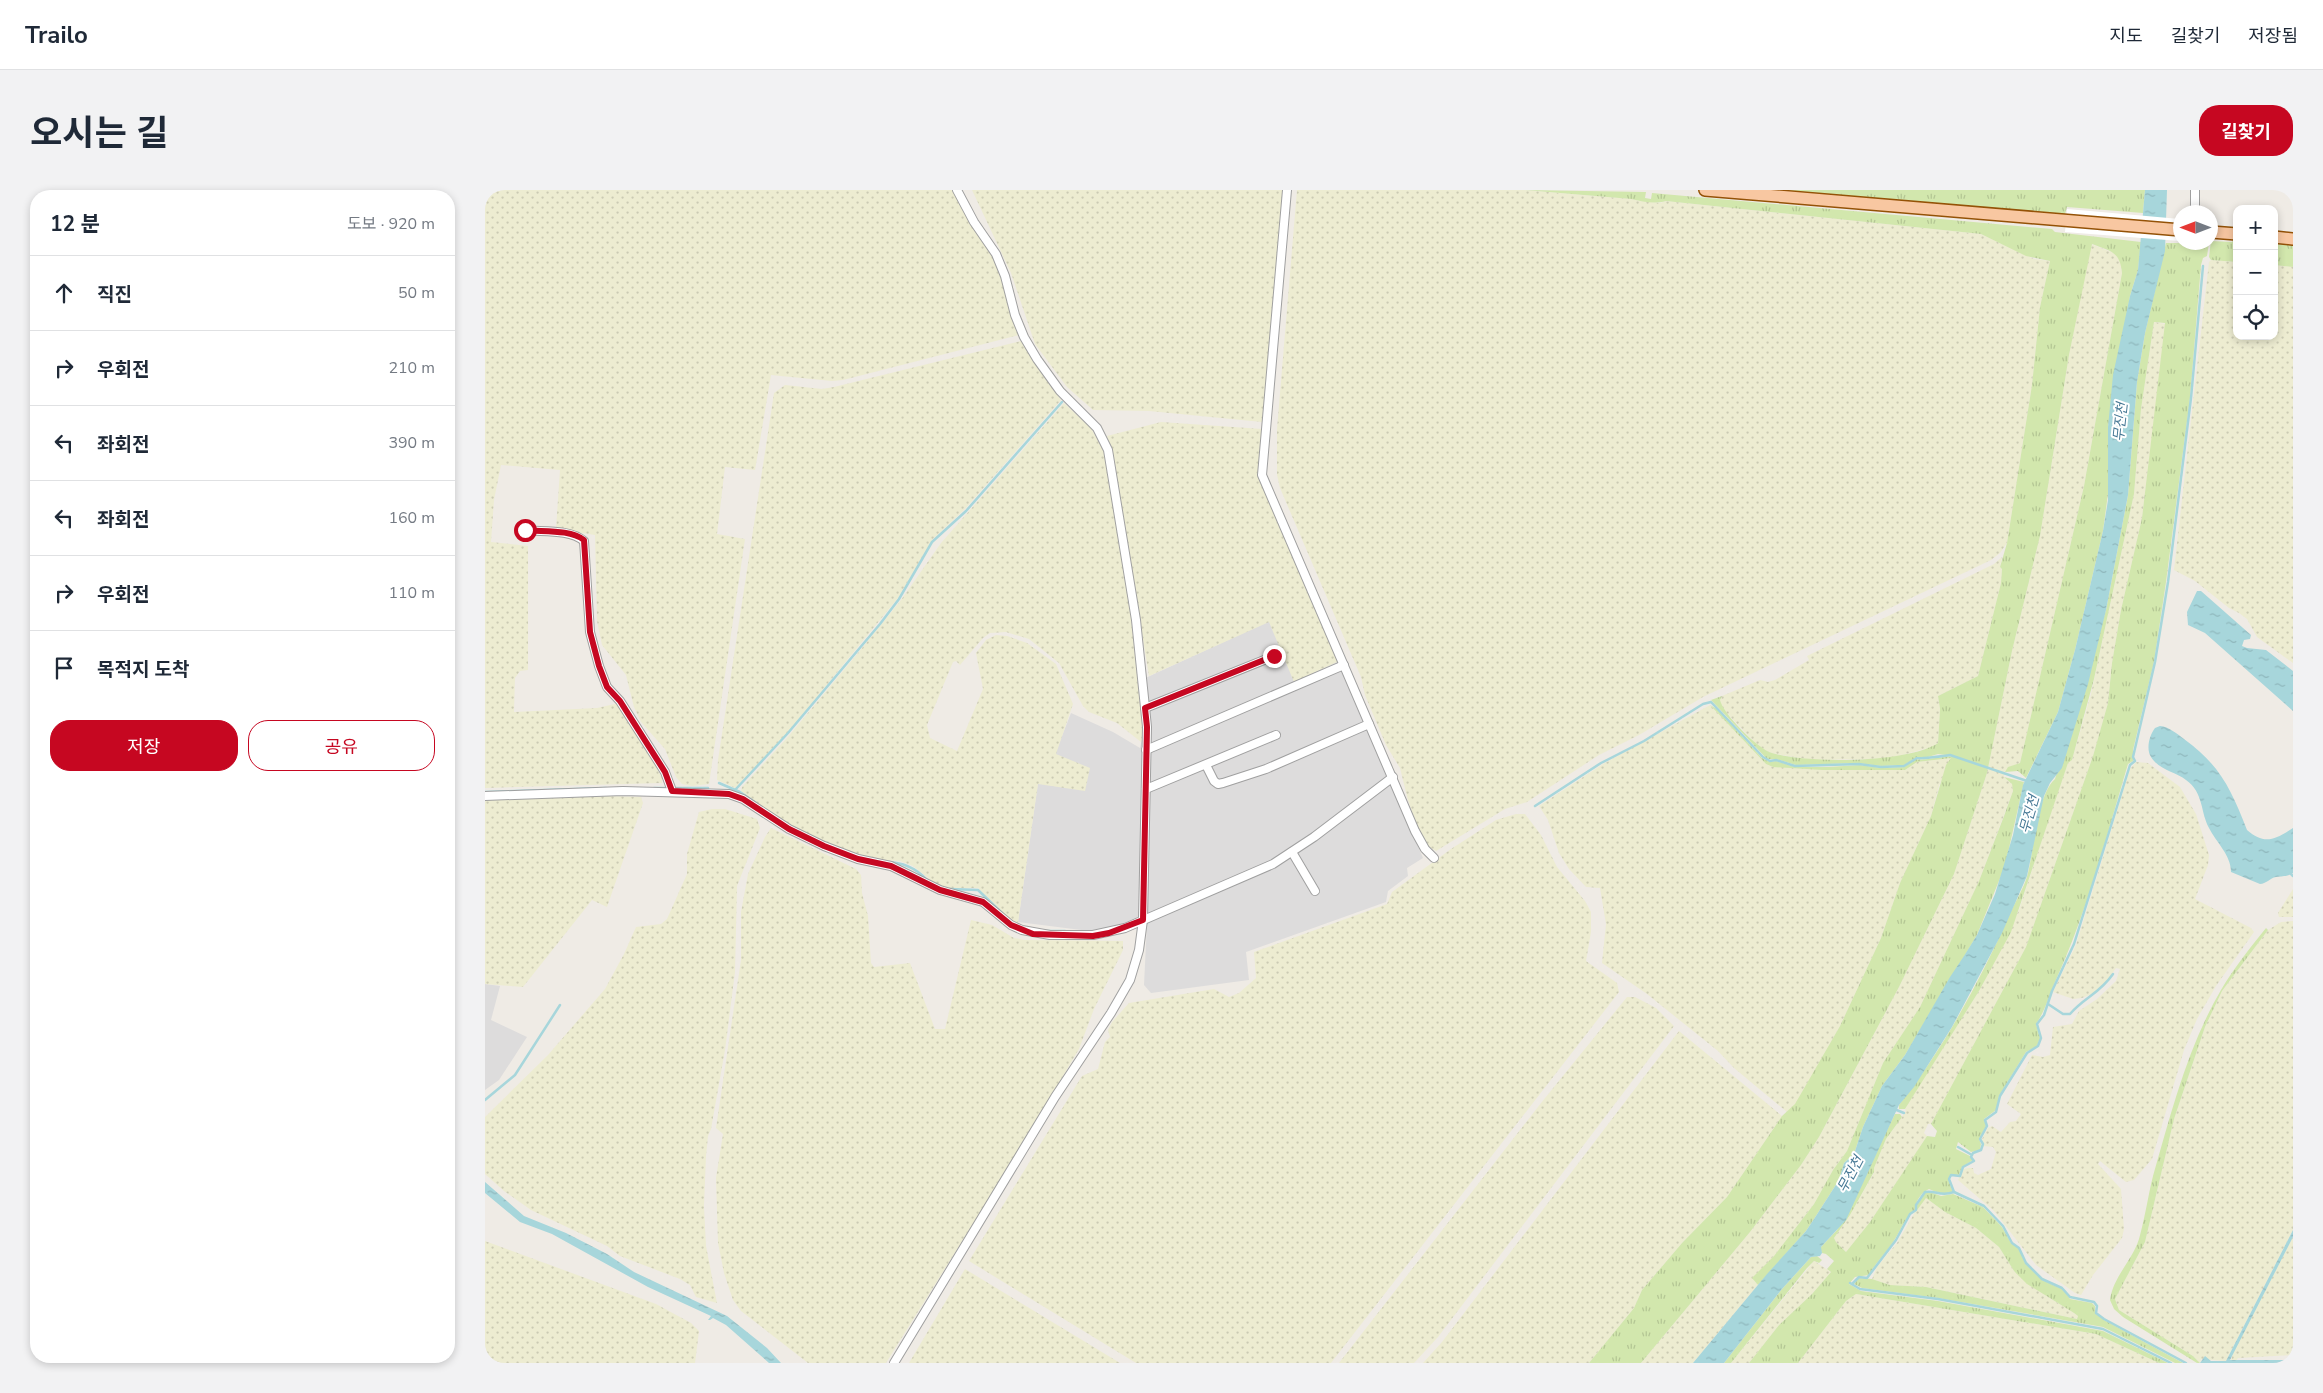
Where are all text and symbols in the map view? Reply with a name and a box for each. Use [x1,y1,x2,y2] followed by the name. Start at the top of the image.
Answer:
[25,19,88,51] text: Trailo
[2110,24,2143,48] text: 지도
[2171,24,2220,48] text: 길찾기
[2248,24,2298,48] text: 저장됨
[2199,105,2293,156] button: 길찾기
[30,110,168,157] text: 오시는 길
[2173,205,2218,250] north arrow
[2233,205,2278,340] map controls
[2233,205,2278,250] button: +
[50,210,100,238] text: 12 분
[347,213,435,235] text: 도보 · 920 m
[2233,250,2278,295] button: −
[50,279,78,307] icon: ahead
[97,282,132,308] text: 직진
[398,282,435,304] text: 50 m
[2233,295,2278,340] button: locate
[50,354,78,382] icon: right
[97,357,149,383] text: 우회전
[388,357,435,379] text: 210 m
[2109,401,2132,442] water label: 무진천
[50,429,78,457] icon: left
[97,432,149,458] text: 좌회전
[388,432,435,454] text: 390 m
[50,504,78,532] icon: left
[97,507,149,533] text: 좌회전
[388,507,435,529] text: 160 m
[514,519,537,542] route start
[50,579,78,607] icon: right
[97,582,149,608] text: 우회전
[388,582,435,604] text: 110 m
[1263,645,1286,668] route end
[50,654,78,682] icon: arrive
[97,657,190,683] text: 목적지 도착
[50,720,238,771] button: 저장
[248,720,435,771] button: 공유
[2015,792,2044,835] water label: 무진천
[1833,1152,1868,1196] water label: 무진천

